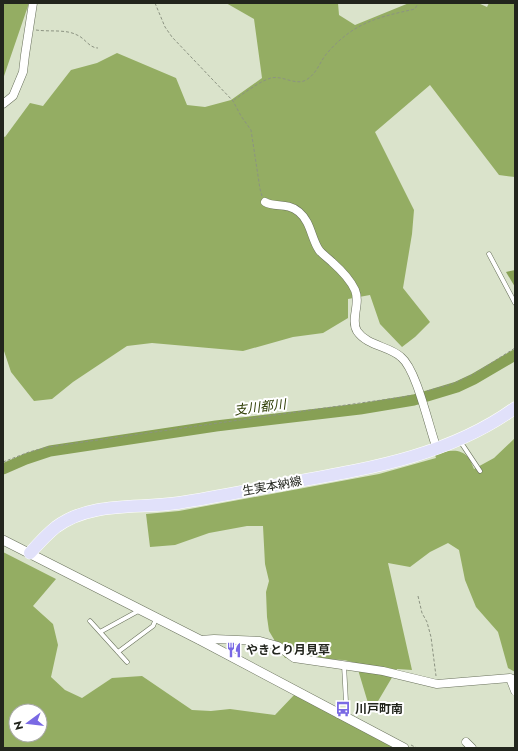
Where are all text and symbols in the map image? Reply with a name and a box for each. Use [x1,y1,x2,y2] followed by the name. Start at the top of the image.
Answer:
[233,394,289,420] water label: 支川都川
[241,472,303,500] street label: 生実本納線
[225,641,243,659] restaurant icon: やきとり月見草
[246,641,330,659] place label: やきとり月見草
[334,700,352,718] bus stop icon: 川戸町南
[355,700,403,718] place label: 川戸町南
[8,703,48,743] north arrow
[9,719,27,732] text: N

